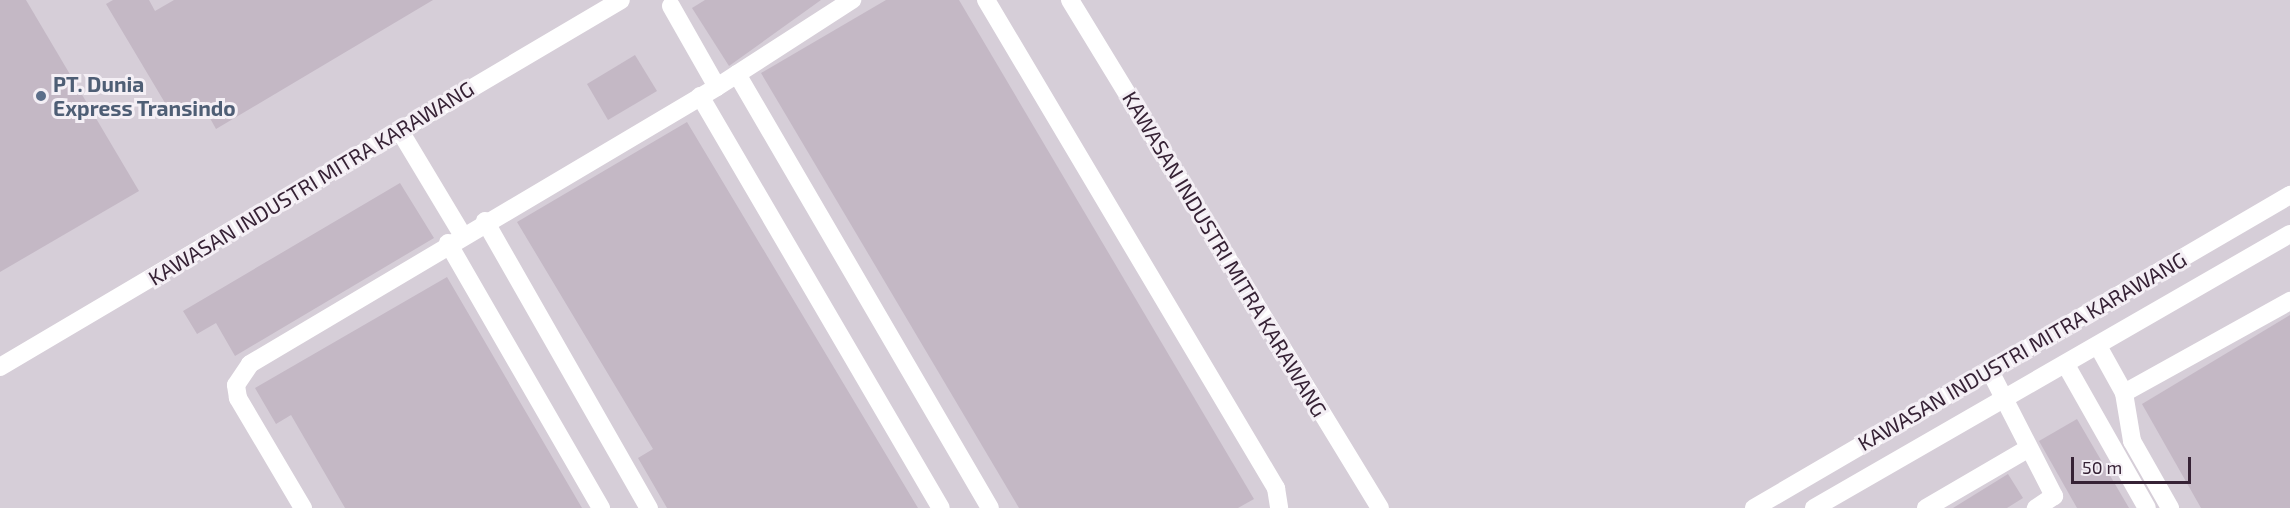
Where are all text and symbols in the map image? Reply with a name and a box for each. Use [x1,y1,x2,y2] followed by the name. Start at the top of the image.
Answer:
[53,71,236,121] place label: PT. Dunia Express Transindo
[144,75,478,291] street label: KAWASAN INDUSTRI MITRA KARAWANG
[1117,87,1333,421] street label: KAWASAN INDUSTRI MITRA KARAWANG
[34,89,48,103] marker: PT. Dunia Express Transindo
[1853,246,2191,456] street label: KAWASAN INDUSTRI MITRA KARAWANG
[2074,445,2194,483] scale bar
[2082,456,2122,478] text: 50 m

